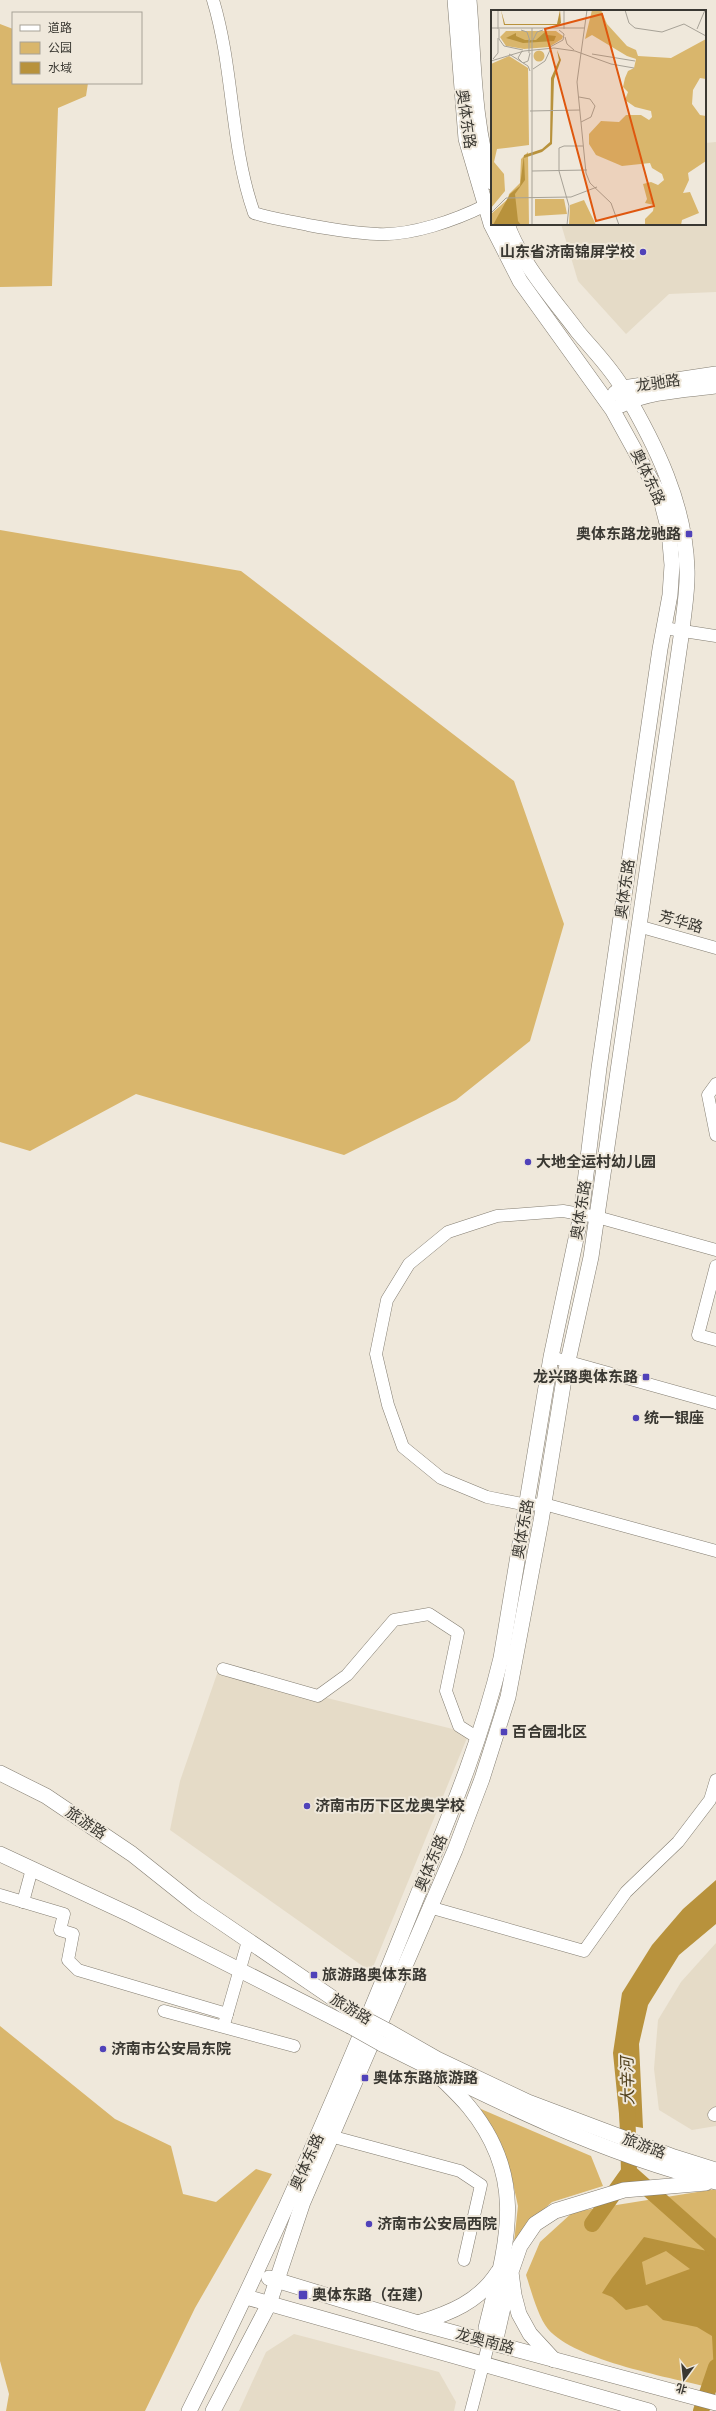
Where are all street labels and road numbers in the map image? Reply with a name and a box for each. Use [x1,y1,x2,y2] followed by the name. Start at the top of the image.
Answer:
[454,88,480,150] street label: 奥体东路
[634,370,681,394] street label: 龙驰路
[628,446,670,508] street label: 奥体东路
[611,858,637,920] street label: 奥体东路
[657,906,705,936] street label: 芳华路
[566,1179,594,1241] street label: 奥体东路
[508,1498,536,1560] street label: 奥体东路
[63,1802,110,1842] street label: 旅游路
[410,1831,450,1894] street label: 奥体东路
[328,1989,375,2027] street label: 旅游路
[620,2129,669,2162] street label: 旅游路
[286,2131,327,2193] street label: 奥体东路
[454,2324,517,2356] street label: 龙奥南路

